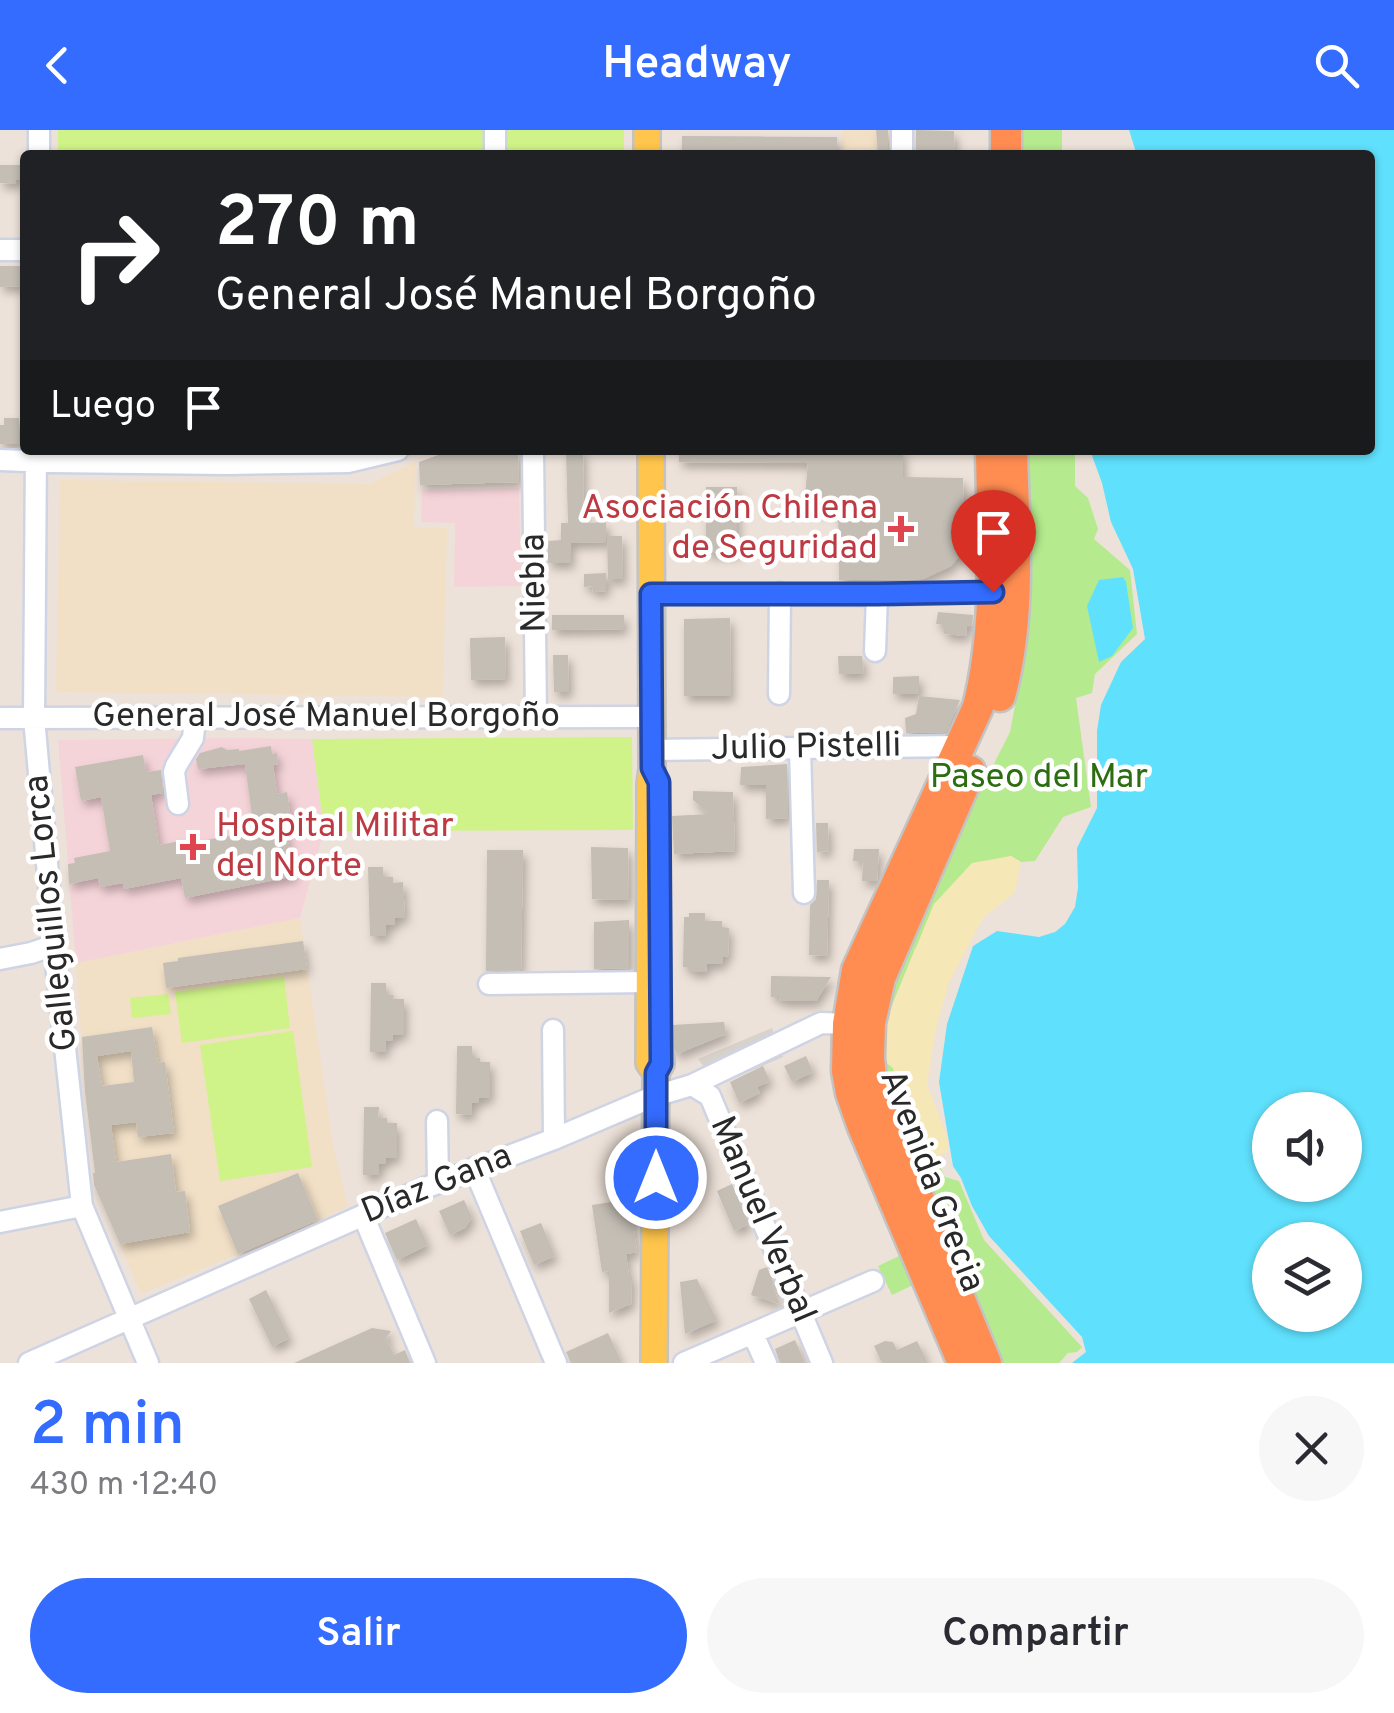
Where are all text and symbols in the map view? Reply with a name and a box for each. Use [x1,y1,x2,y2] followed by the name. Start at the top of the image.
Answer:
[602,37,792,94] text: Headway
[30,38,85,93] icon: back
[1309,38,1364,93] icon: search
[215,182,420,271] text: 270 m
[50,190,180,320] icon: right
[215,269,817,326] text: General José Manuel Borgoño
[176,380,231,435] icon: arrive
[50,383,156,432] text: Luego
[581,487,878,571] place label: Asociación Chilena de Seguridad
[951,490,1036,593] pin
[966,505,1021,560] icon: arrive
[888,516,914,542] marker: Asociación Chilena de Seguridad
[512,533,558,633] street label: Niebla
[92,695,560,739] street label: General José Manuel Borgoño
[710,724,902,772] street label: Julio Pistelli
[930,756,1148,800] park label: Paseo del Mar
[16,772,88,1054] street label: Galleguillos Lorca
[216,805,454,889] place label: Hospital Militar del Norte
[180,834,206,860] marker: Hospital Militar del Norte
[868,1063,994,1299] street label: Avenida Grecia
[1252,1092,1362,1332] map controls
[1252,1092,1362,1202] button: sound
[699,1110,825,1330] street label: Manuel Verbal
[604,1126,708,1230] position arrow
[355,1135,519,1235] street label: Díaz Gana
[1252,1222,1362,1332] button: layers
[30,1390,185,1466] text: 2 min
[1259,1396,1364,1501] button: close
[30,1466,218,1506] text: 430 m · 12:40
[30,1578,687,1693] button: Salir
[707,1578,1364,1693] button: Compartir

